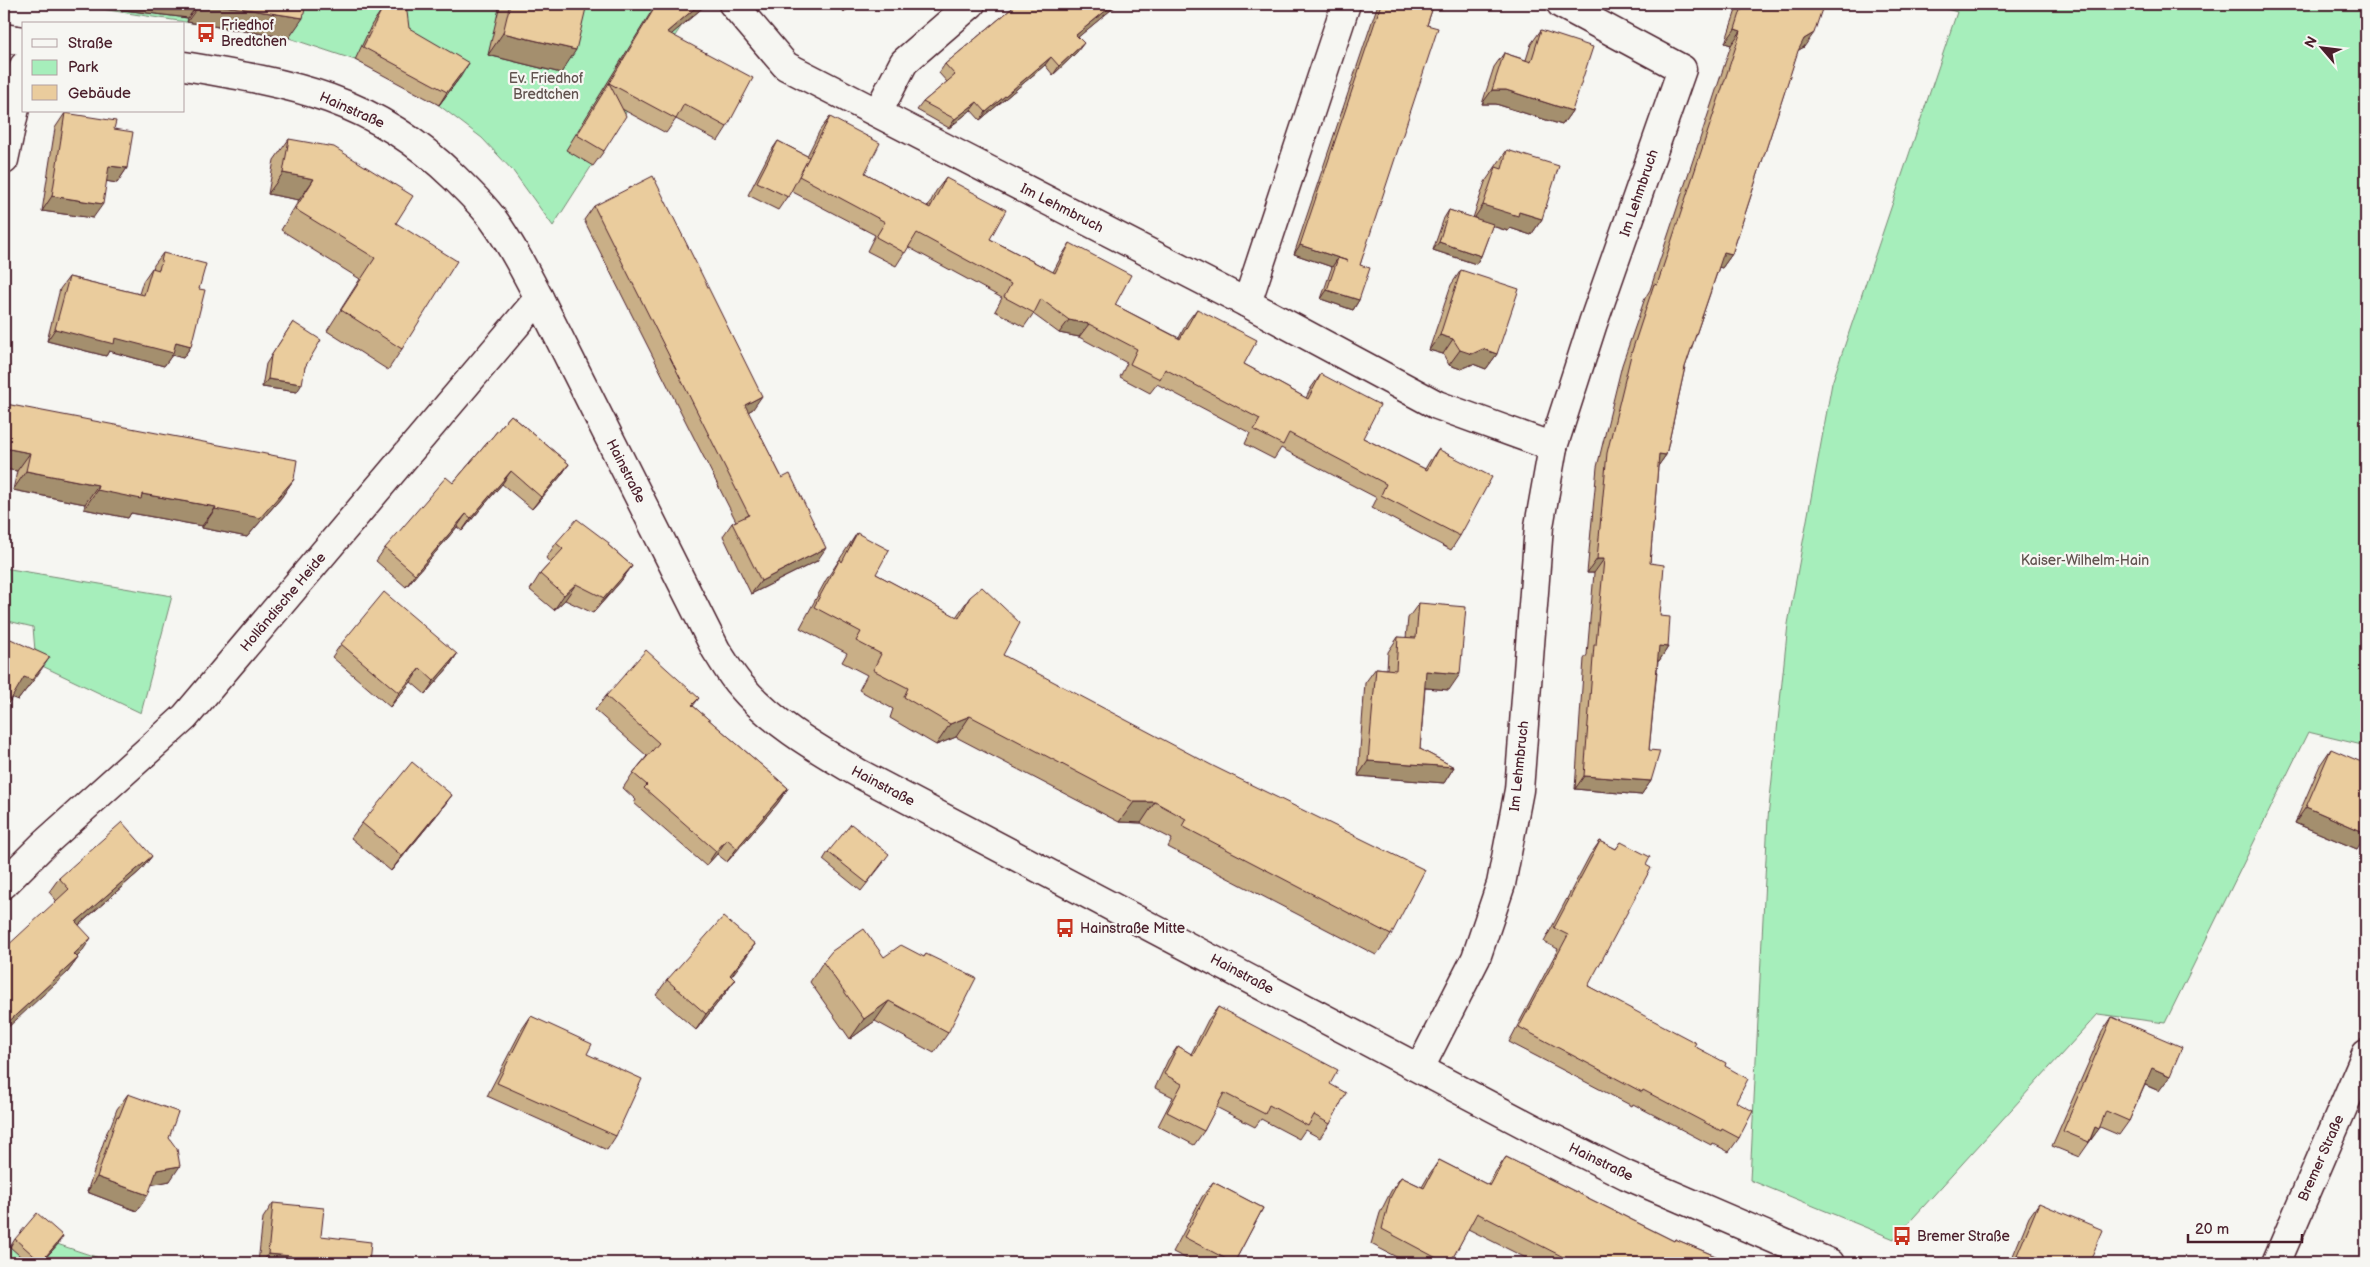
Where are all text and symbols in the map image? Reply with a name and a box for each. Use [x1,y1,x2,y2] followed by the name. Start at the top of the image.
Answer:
[221,17,287,50] place label: Friedhof Bredtchen
[22,22,185,112] legend
[195,22,217,44] bus stop icon: Friedhof Bredtchen
[2298,22,2348,72] north arrow
[2301,33,2321,51] text: N
[68,34,113,53] text: Straße
[68,58,99,77] text: Park
[509,70,584,103] park label: Ev. Friedhof Bredtchen
[68,84,131,103] text: Gebäude
[317,88,387,132] street label: Hainstraße
[1616,147,1662,239] street label: Im Lehmbruch
[1018,180,1107,236] street label: Im Lehmbruch
[603,436,649,506] street label: Hainstraße
[237,549,329,655] street label: Holländische Heide
[2021,552,2149,569] park label: Kaiser-Wilhelm-Hain
[1506,720,1532,812] street label: Im Lehmbruch
[848,762,918,810] street label: Hainstraße
[1054,917,1076,939] bus stop icon: Hainstraße Mitte
[1080,920,1185,937] place label: Hainstraße Mitte
[1207,950,1277,998] street label: Hainstraße
[2294,1112,2348,1204] street label: Bremer Straße
[1566,1139,1636,1185] street label: Hainstraße
[2188,1212,2301,1244] scale bar
[2195,1220,2229,1239] text: 20 m
[1891,1225,1913,1247] bus stop icon: Bremer Straße
[1917,1228,2010,1245] place label: Bremer Straße

